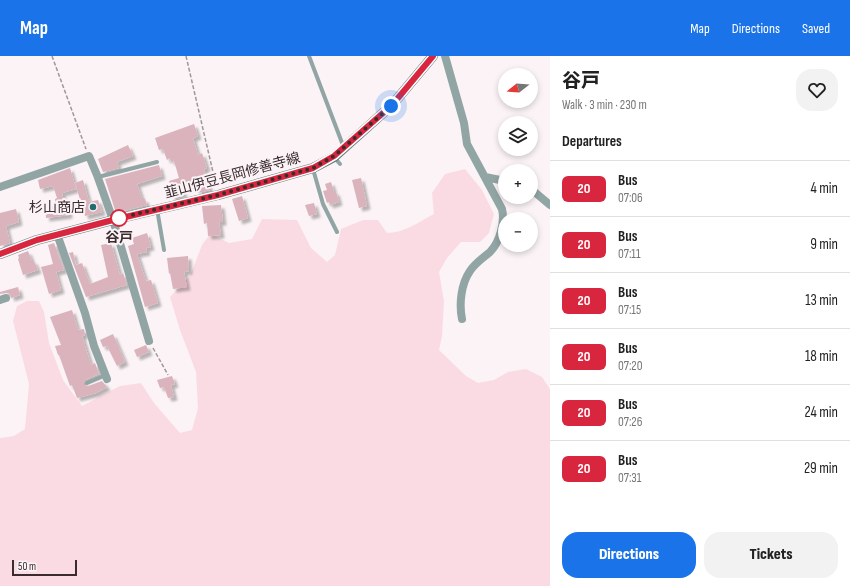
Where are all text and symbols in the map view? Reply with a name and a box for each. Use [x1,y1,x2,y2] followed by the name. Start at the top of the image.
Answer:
[20,17,48,40] text: Map
[690,20,710,37] text: Map
[732,20,780,37] text: Directions
[802,20,830,37] text: Saved
[498,68,538,108] north arrow
[498,68,538,252] map controls
[796,69,838,111] button: heart
[562,70,600,93] text: 谷戸
[381,96,401,116] your location
[562,97,647,113] text: Walk · 3 min · 230 m
[498,116,538,156] button: layers
[562,132,622,151] text: Departures
[162,149,302,202] street label: 韮山伊豆長岡修善寺線
[498,164,538,204] button: +
[618,171,637,190] text: Bus
[811,179,838,198] text: 4 min
[578,180,590,197] text: 20
[618,190,643,206] text: 07:06
[29,199,85,216] place label: 杉山商店
[88,202,98,212] marker: 杉山商店
[110,209,128,227] marker: 谷戸
[498,212,538,252] button: −
[618,227,637,246] text: Bus
[105,229,133,246] place label: 谷戸
[810,235,838,254] text: 9 min
[578,236,590,253] text: 20
[618,246,640,262] text: 07:11
[618,283,637,302] text: Bus
[805,291,838,310] text: 13 min
[578,292,590,309] text: 20
[618,302,641,318] text: 07:15
[618,339,637,358] text: Bus
[805,347,838,366] text: 18 min
[578,348,590,365] text: 20
[618,358,643,374] text: 07:20
[618,395,637,414] text: Bus
[804,403,838,422] text: 24 min
[578,404,590,421] text: 20
[618,414,642,430] text: 07:26
[618,451,637,470] text: Bus
[804,459,838,478] text: 29 min
[578,460,590,477] text: 20
[618,470,641,486] text: 07:31
[562,532,696,578] button: Directions
[704,532,838,578] button: Tickets
[12,558,77,577] scale bar
[18,560,36,573] text: 50 m

